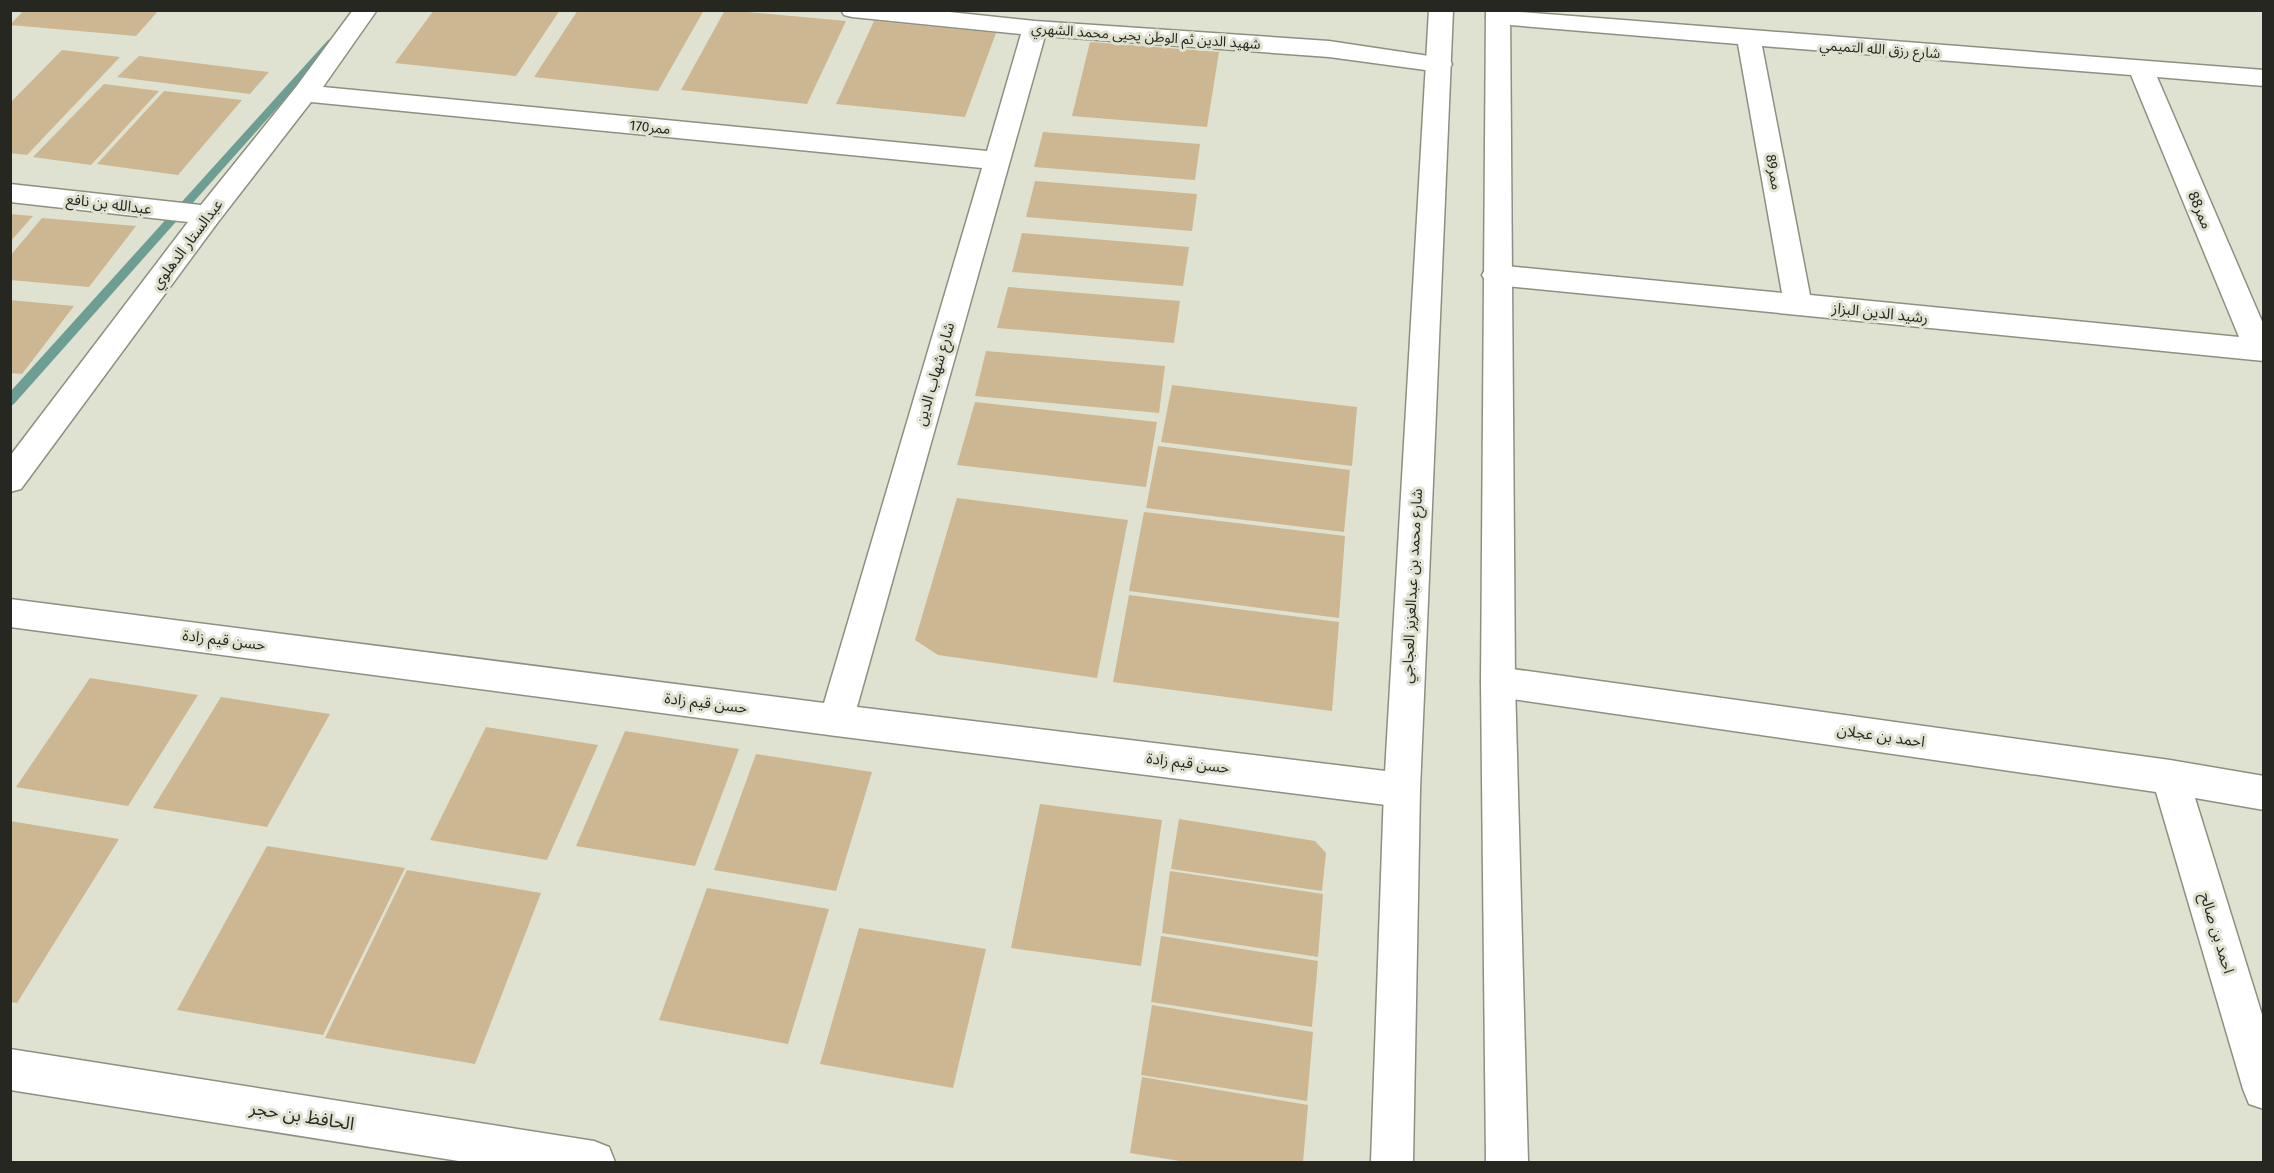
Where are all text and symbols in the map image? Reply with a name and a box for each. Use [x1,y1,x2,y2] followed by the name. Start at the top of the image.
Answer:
[1031,20,1261,55] street label: شهيد الدين ثم الوطن يحيى محمد الشهري
[1819,37,1941,64] street label: شارع رزق الله التميمي
[629,117,671,138] street label: ممر170
[1762,153,1785,191] street label: ممر89
[2184,189,2216,231] street label: ممر88
[65,190,153,221] street label: عبدالله بن نافع
[148,195,229,294] street label: عبدالستار الدهلوي
[1830,299,1929,327] street label: رشيد الدين البزاز
[912,320,961,429] street label: شارع شهاب الدين
[1398,488,1429,684] street label: شارع محمد بن عبدالعزيز العجاجي
[181,626,267,656] street label: حسن قيم زادة
[663,689,749,719] street label: حسن قيم زادة
[1836,721,1926,751] street label: احمد بن عجلان
[1145,749,1231,779] street label: حسن قيم زادة
[2193,890,2238,976] street label: احمد بن صالح
[247,1097,356,1135] street label: الحافظ بن حجر

